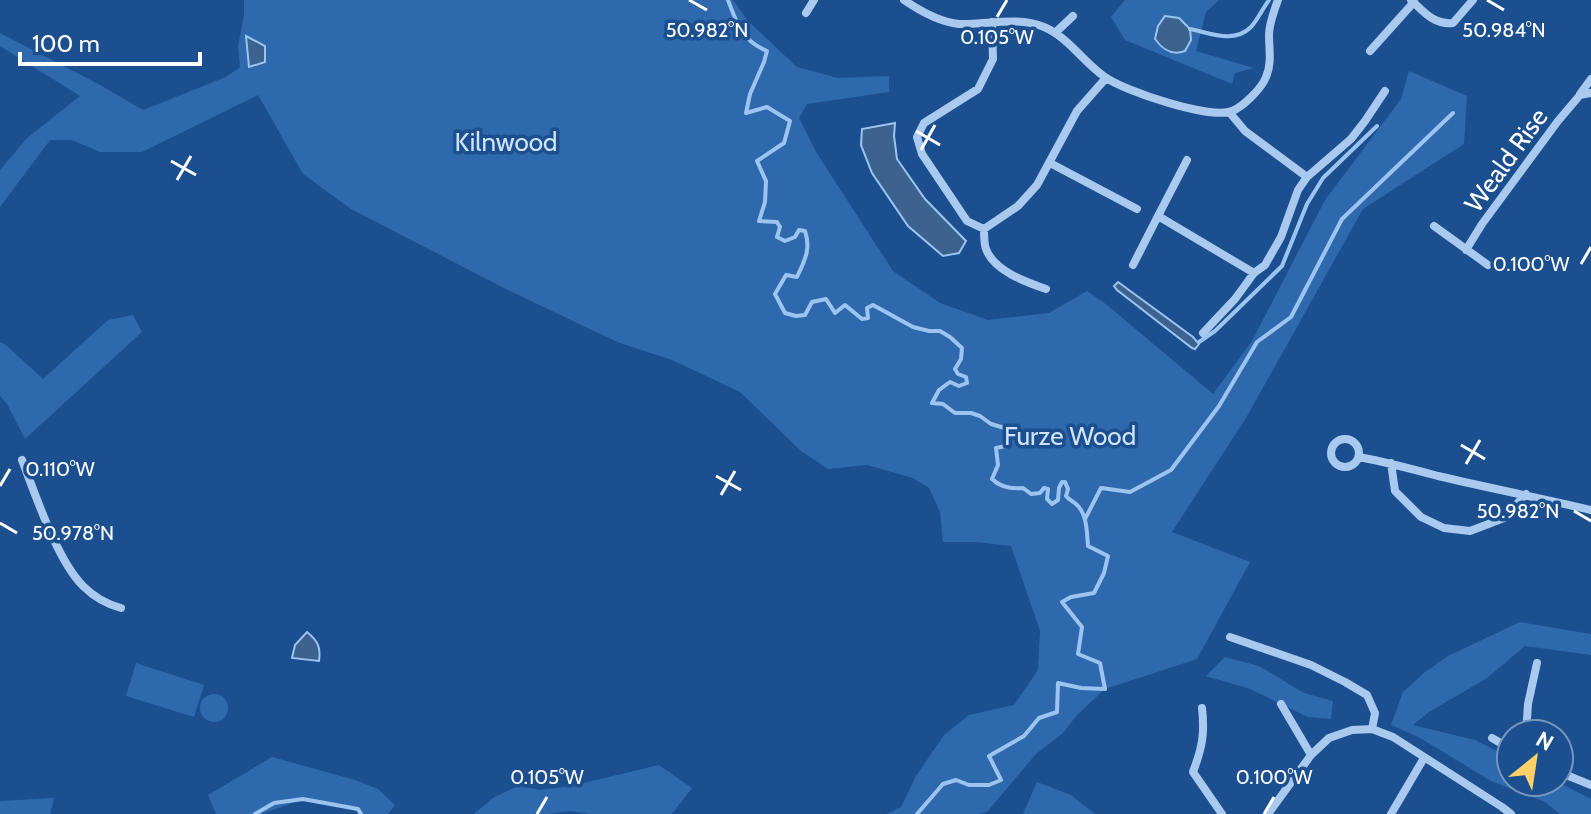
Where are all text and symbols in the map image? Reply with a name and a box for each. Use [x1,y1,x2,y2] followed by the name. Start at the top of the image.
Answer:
[20,16,200,66] scale bar
[666,18,748,42] text: 50.982°N
[1462,18,1546,42] text: 50.984°N
[960,25,1034,49] text: 0.105°W
[32,29,100,58] text: 100 m
[1458,102,1554,218] street label: Weald Rise
[454,126,558,158] park label: Kilnwood
[1493,252,1569,276] text: 0.100°W
[1004,420,1136,452] park label: Furze Wood
[25,457,95,481] text: 0.110°W
[1477,499,1559,523] text: 50.982°N
[32,521,114,545] text: 50.978°N
[1495,718,1575,798] north arrow
[1531,726,1558,757] text: N
[510,765,584,789] text: 0.105°W
[1236,765,1312,789] text: 0.100°W

